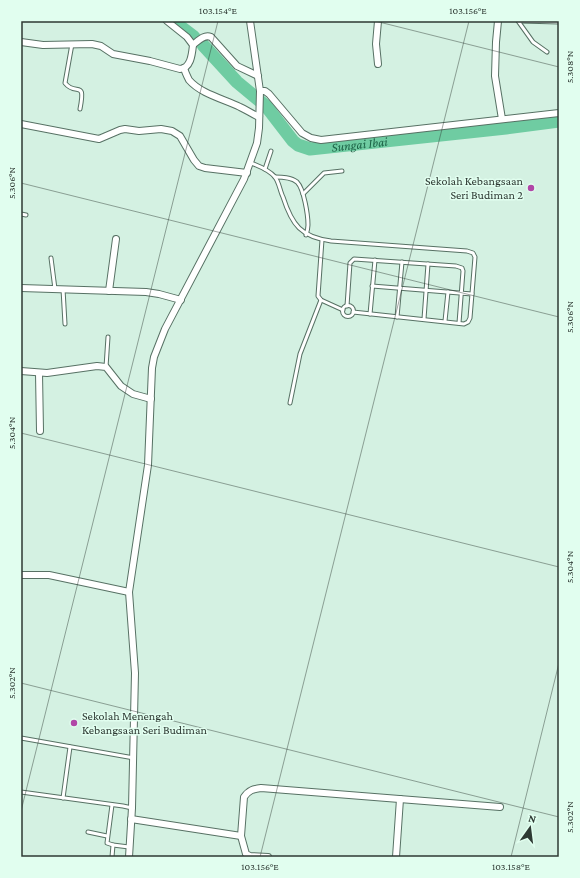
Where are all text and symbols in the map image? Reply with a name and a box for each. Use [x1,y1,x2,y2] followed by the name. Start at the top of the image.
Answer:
[199,5,237,16] text: 103.154°E
[449,5,487,16] text: 103.156°E
[564,50,575,83] text: 5.308°N
[331,134,389,155] water label: Sungai Ibai
[6,167,17,199] text: 5.306°N
[425,174,524,202] place label: Sekolah Kebangsaan Seri Budiman 2
[526,183,536,193] marker: Sekolah Kebangsaan Seri Budiman 2
[564,301,575,333] text: 5.306°N
[6,416,17,449] text: 5.304°N
[564,550,575,583] text: 5.304°N
[6,667,17,699] text: 5.302°N
[82,709,208,737] place label: Sekolah Menengah Kebangsaan Seri Budiman
[69,718,79,728] marker: Sekolah Menengah Kebangsaan Seri Budiman
[564,801,575,833] text: 5.302°N
[510,808,550,848] north arrow
[527,812,538,825] text: N
[241,861,279,872] text: 103.156°E
[492,861,531,872] text: 103.158°E

